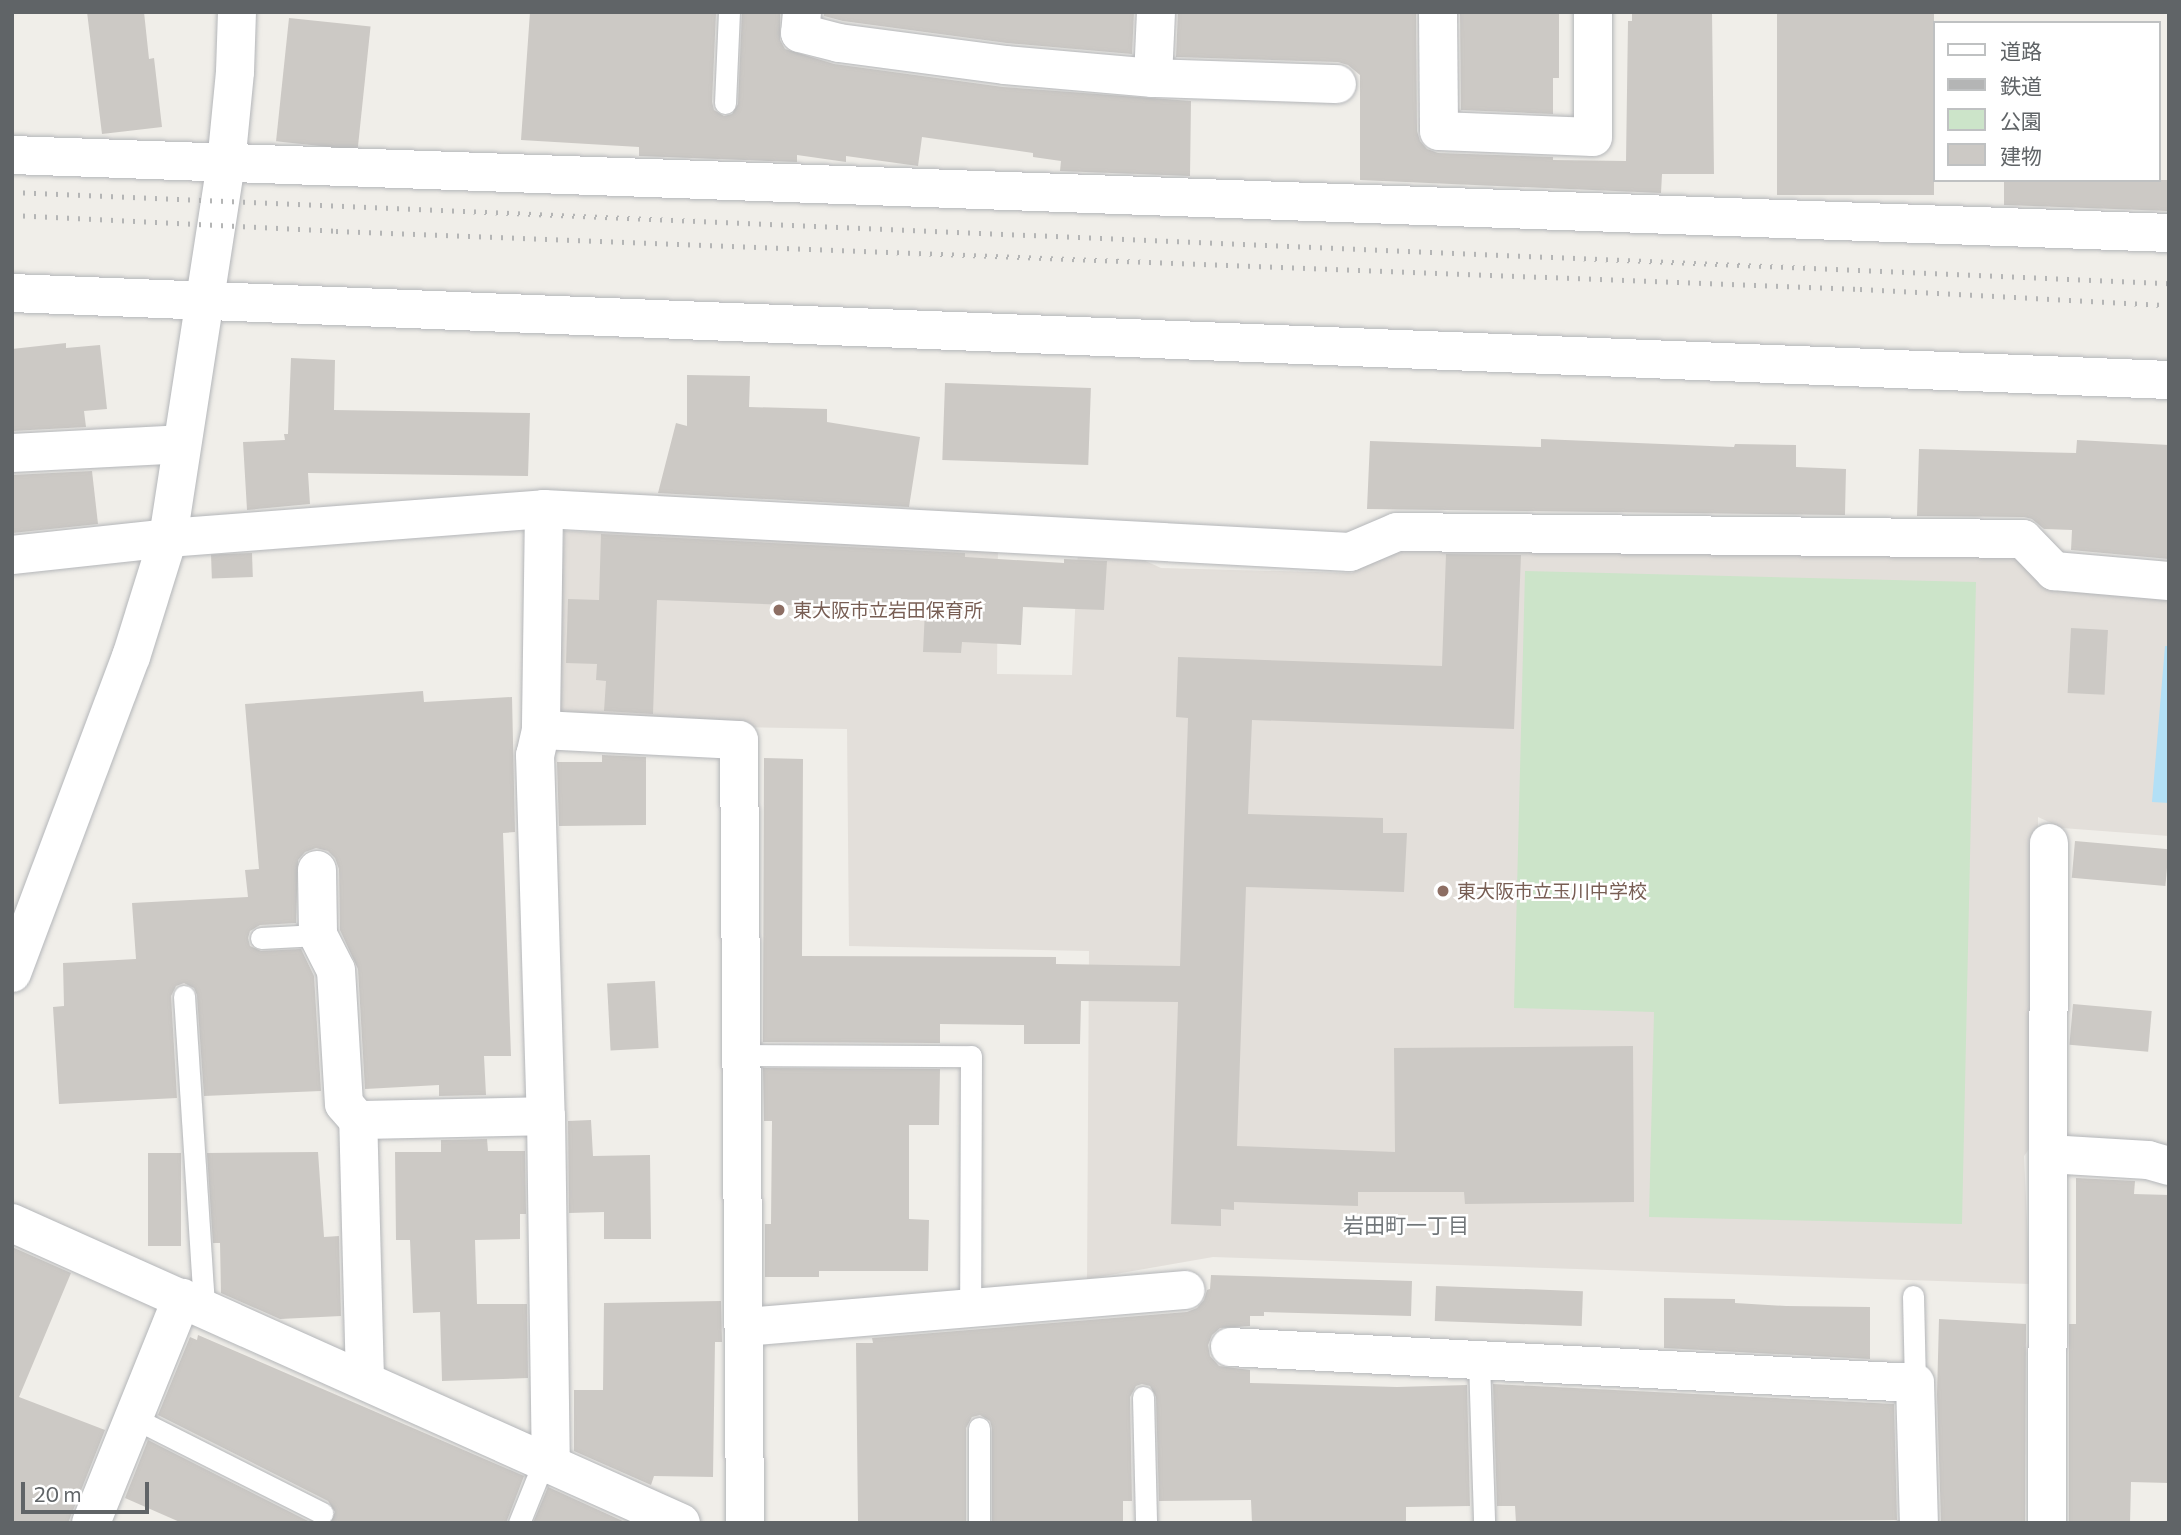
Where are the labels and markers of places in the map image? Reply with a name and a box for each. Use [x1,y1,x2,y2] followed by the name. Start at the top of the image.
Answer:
[793,599,983,621] place label: 東大阪市立岩田保育所
[771,602,787,618] marker: 東大阪市立岩田保育所
[1457,880,1647,902] place label: 東大阪市立玉川中学校
[1435,883,1451,899] marker: 東大阪市立玉川中学校

